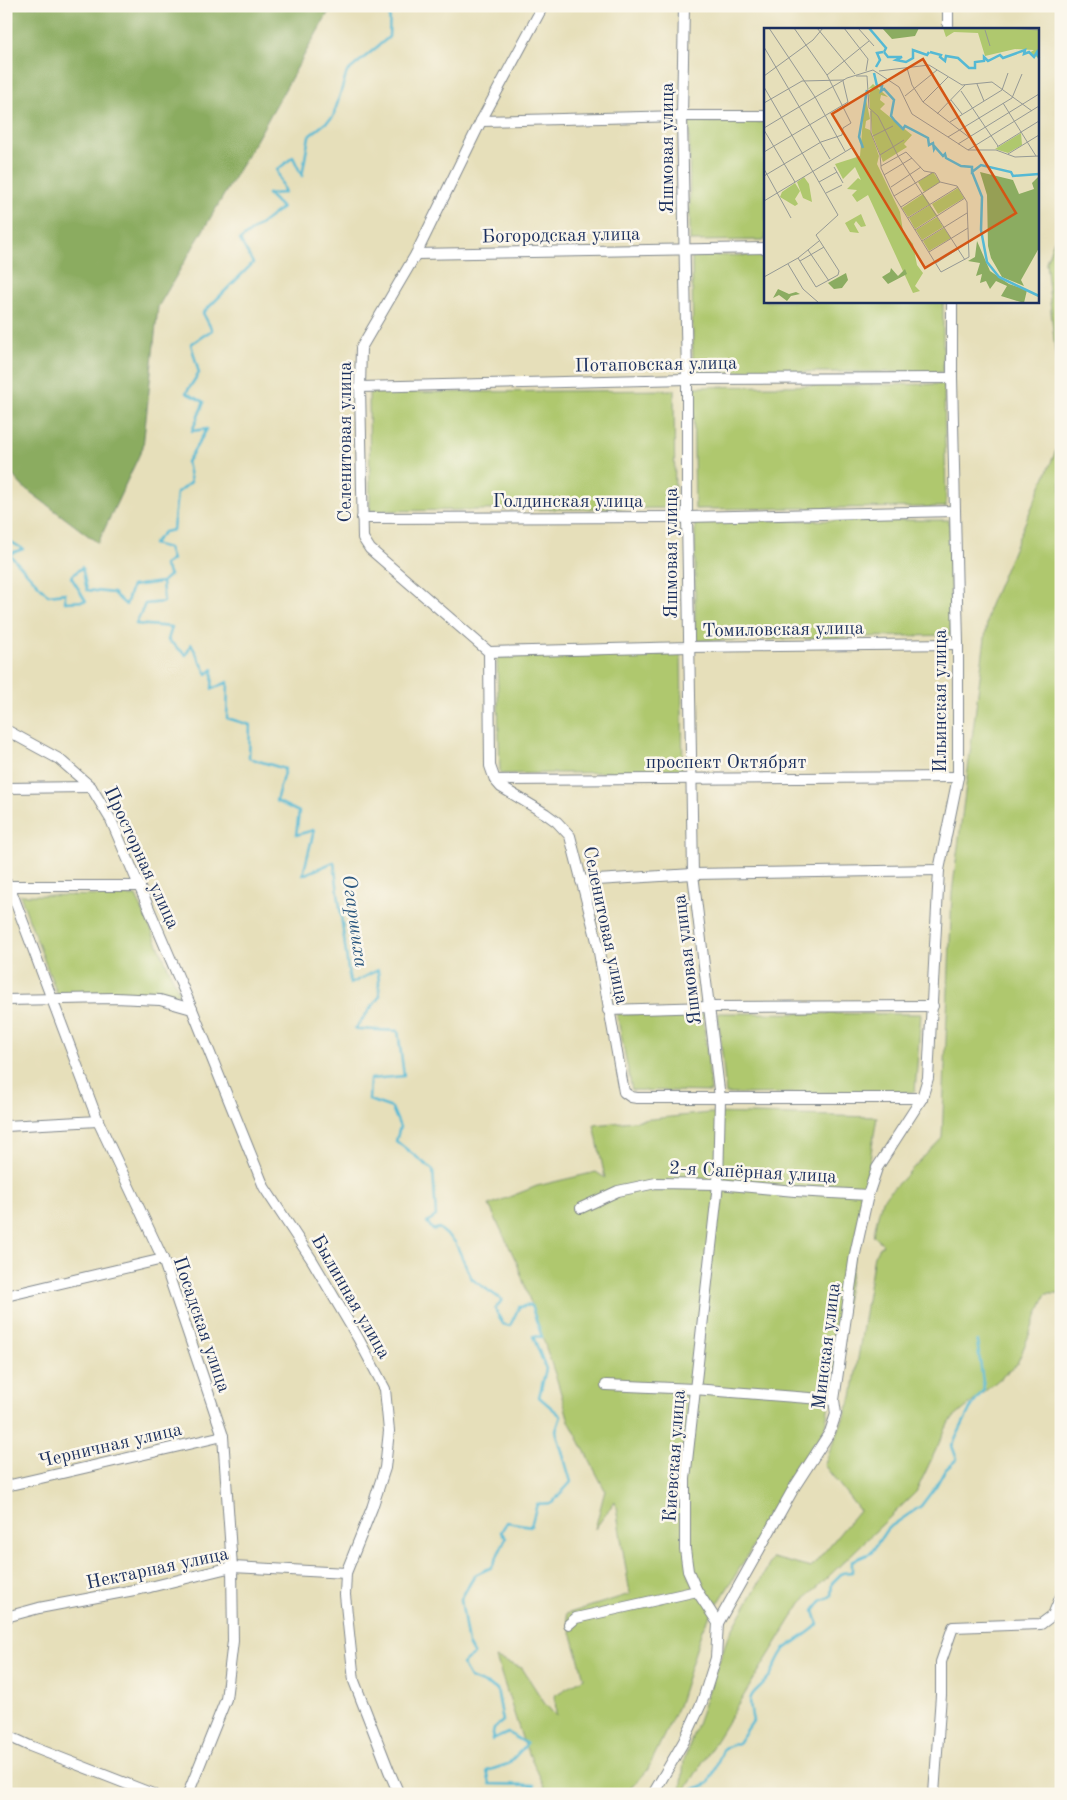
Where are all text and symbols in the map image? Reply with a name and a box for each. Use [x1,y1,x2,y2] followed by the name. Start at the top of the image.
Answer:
[764,28,1040,302] inset map
[659,82,678,214] street label: Яшмовая улица
[482,226,641,247] street label: Богородская улица
[575,355,738,376] street label: Потаповская улица
[337,361,356,523] street label: Селенитовая улица
[663,487,682,619] street label: Яшмовая улица
[493,493,644,512] street label: Голдинская улица
[702,620,865,641] street label: Томиловская улица
[932,629,951,773] street label: Ильинская улица
[646,754,806,773] street label: проспект Октябрят
[100,784,182,933] street label: Просторная улица
[579,845,631,1007] street label: Селенитовая улица
[338,873,370,969] water label: Огаршиха
[671,893,706,1026] street label: Яшмовая улица
[669,1160,838,1187] street label: 2-я Сапёрная улица
[307,1232,393,1363] street label: Былинная улица
[168,1254,233,1396] street label: Посадская улица
[810,1281,845,1411] street label: Минская улица
[661,1389,690,1523] street label: Киевская улица
[37,1421,185,1472] street label: Черничная улица
[85,1545,231,1594] street label: Нектарная улица

